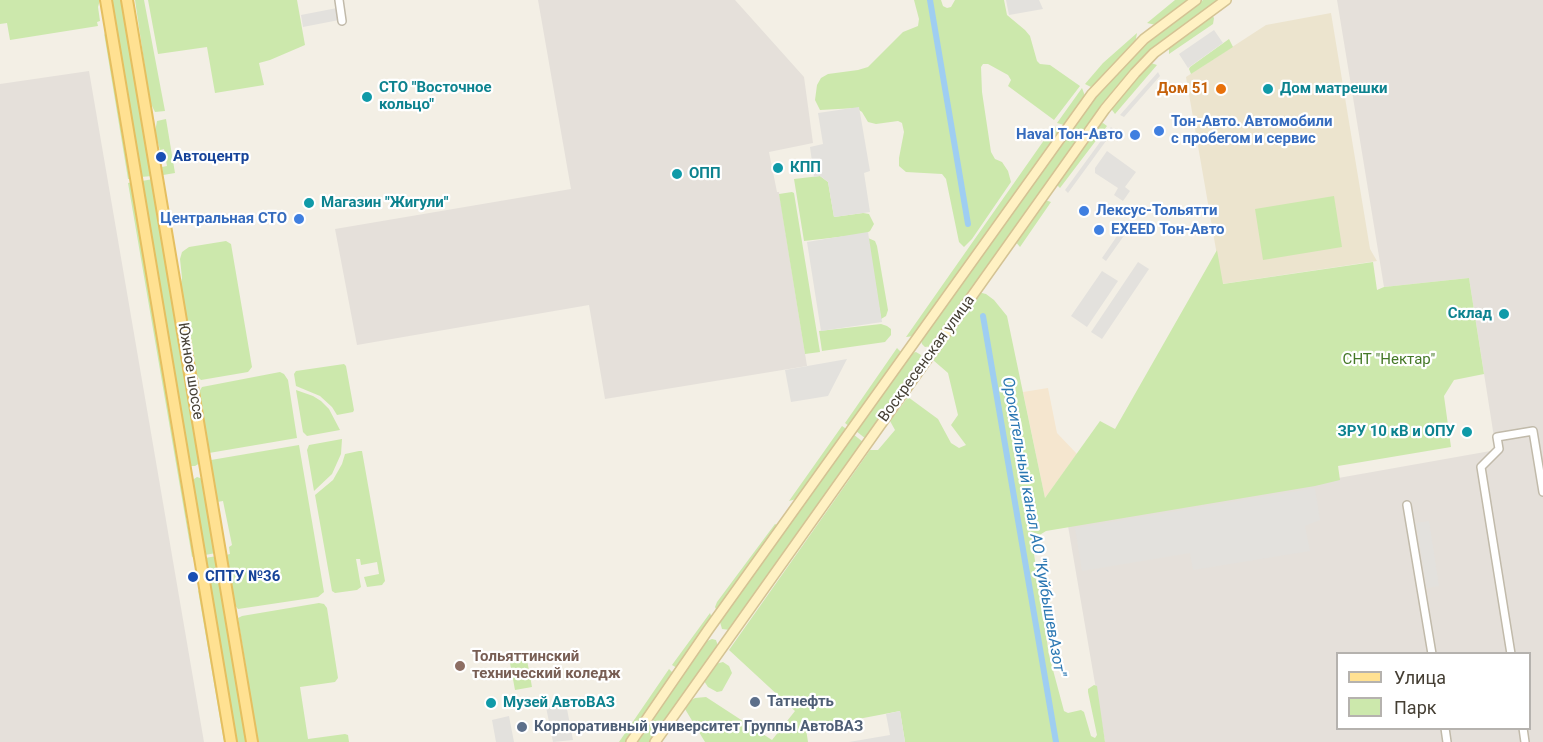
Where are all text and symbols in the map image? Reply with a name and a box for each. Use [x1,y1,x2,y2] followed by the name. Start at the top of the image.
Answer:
[379,79,492,114] place label: СТО "Восточное кольцо"
[1157,80,1209,98] place label: Дом 51
[1280,80,1388,98] place label: Дом матрешки
[1214,82,1228,96] marker: Дом 51
[1261,82,1275,96] marker: Дом матрешки
[360,90,374,104] marker: СТО "Восточное кольцо"
[1171,113,1332,148] place label: Тон-Авто. Автомобили с пробегом и сервис
[1152,124,1166,138] marker: Тон-Авто. Автомобили с пробегом и сервис
[1016,126,1123,144] place label: Haval Тон-Авто
[1128,128,1142,142] marker: Haval Тон-Авто
[173,148,249,166] place label: Автоцентр
[154,150,168,164] marker: Автоцентр
[790,159,821,177] place label: КПП
[771,161,785,175] marker: КПП
[689,165,721,183] place label: ОПП
[670,167,684,181] marker: ОПП
[321,194,448,212] place label: Магазин "Жигули"
[302,196,316,210] marker: Магазин "Жигули"
[1096,202,1217,220] place label: Лексус-Тольятти
[1077,204,1091,218] marker: Лексус-Тольятти
[160,210,287,228] place label: Центральная СТО
[292,212,306,226] marker: Центральная СТО
[1111,221,1225,239] place label: EXEED Тон-Авто
[1092,223,1106,237] marker: EXEED Тон-Авто
[875,292,979,426] street label: Воскресенская улица
[1448,305,1492,323] place label: Склад
[1497,307,1511,321] marker: Склад
[173,321,207,421] street label: Южное шоссе
[1343,351,1435,369] park label: СНТ "Нектар"
[997,376,1069,678] water label: Оросительный канал АО "КуйбышевАзот"
[1338,423,1455,441] place label: ЗРУ 10 кВ и ОПУ
[1460,425,1474,439] marker: ЗРУ 10 кВ и ОПУ
[205,568,280,586] place label: СПТУ №36
[186,570,200,584] marker: СПТУ №36
[472,648,621,683] place label: Тольяттинский технический коледж
[1336,652,1531,730] legend
[453,659,467,673] marker: Тольяттинский технический коледж
[1394,667,1446,688] text: Улица
[767,693,834,711] place label: Татнефть
[503,694,615,712] place label: Музей АвтоВАЗ
[748,695,762,709] marker: Татнефть
[484,696,498,710] marker: Музей АвтоВАЗ
[1394,697,1436,718] text: Парк
[534,718,863,736] place label: Корпоративный университет Группы АвтоВАЗ
[515,720,529,734] marker: Корпоративный университет Группы АвтоВАЗ

